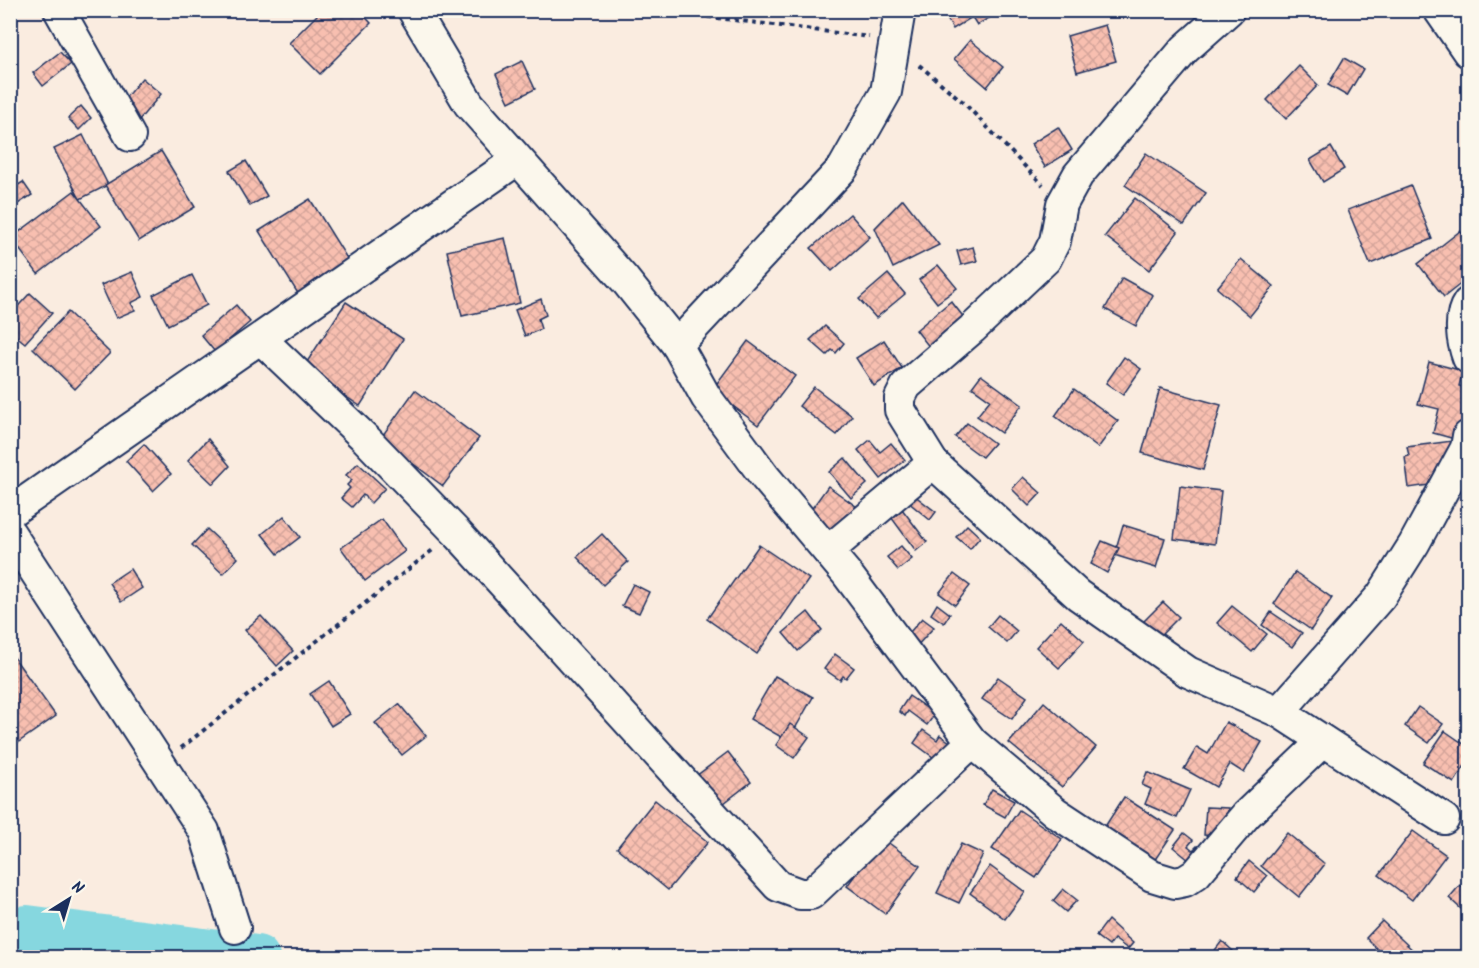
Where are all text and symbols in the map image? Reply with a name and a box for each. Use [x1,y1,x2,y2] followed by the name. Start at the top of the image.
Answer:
[39,869,99,929] north arrow
[66,875,89,901] text: N

